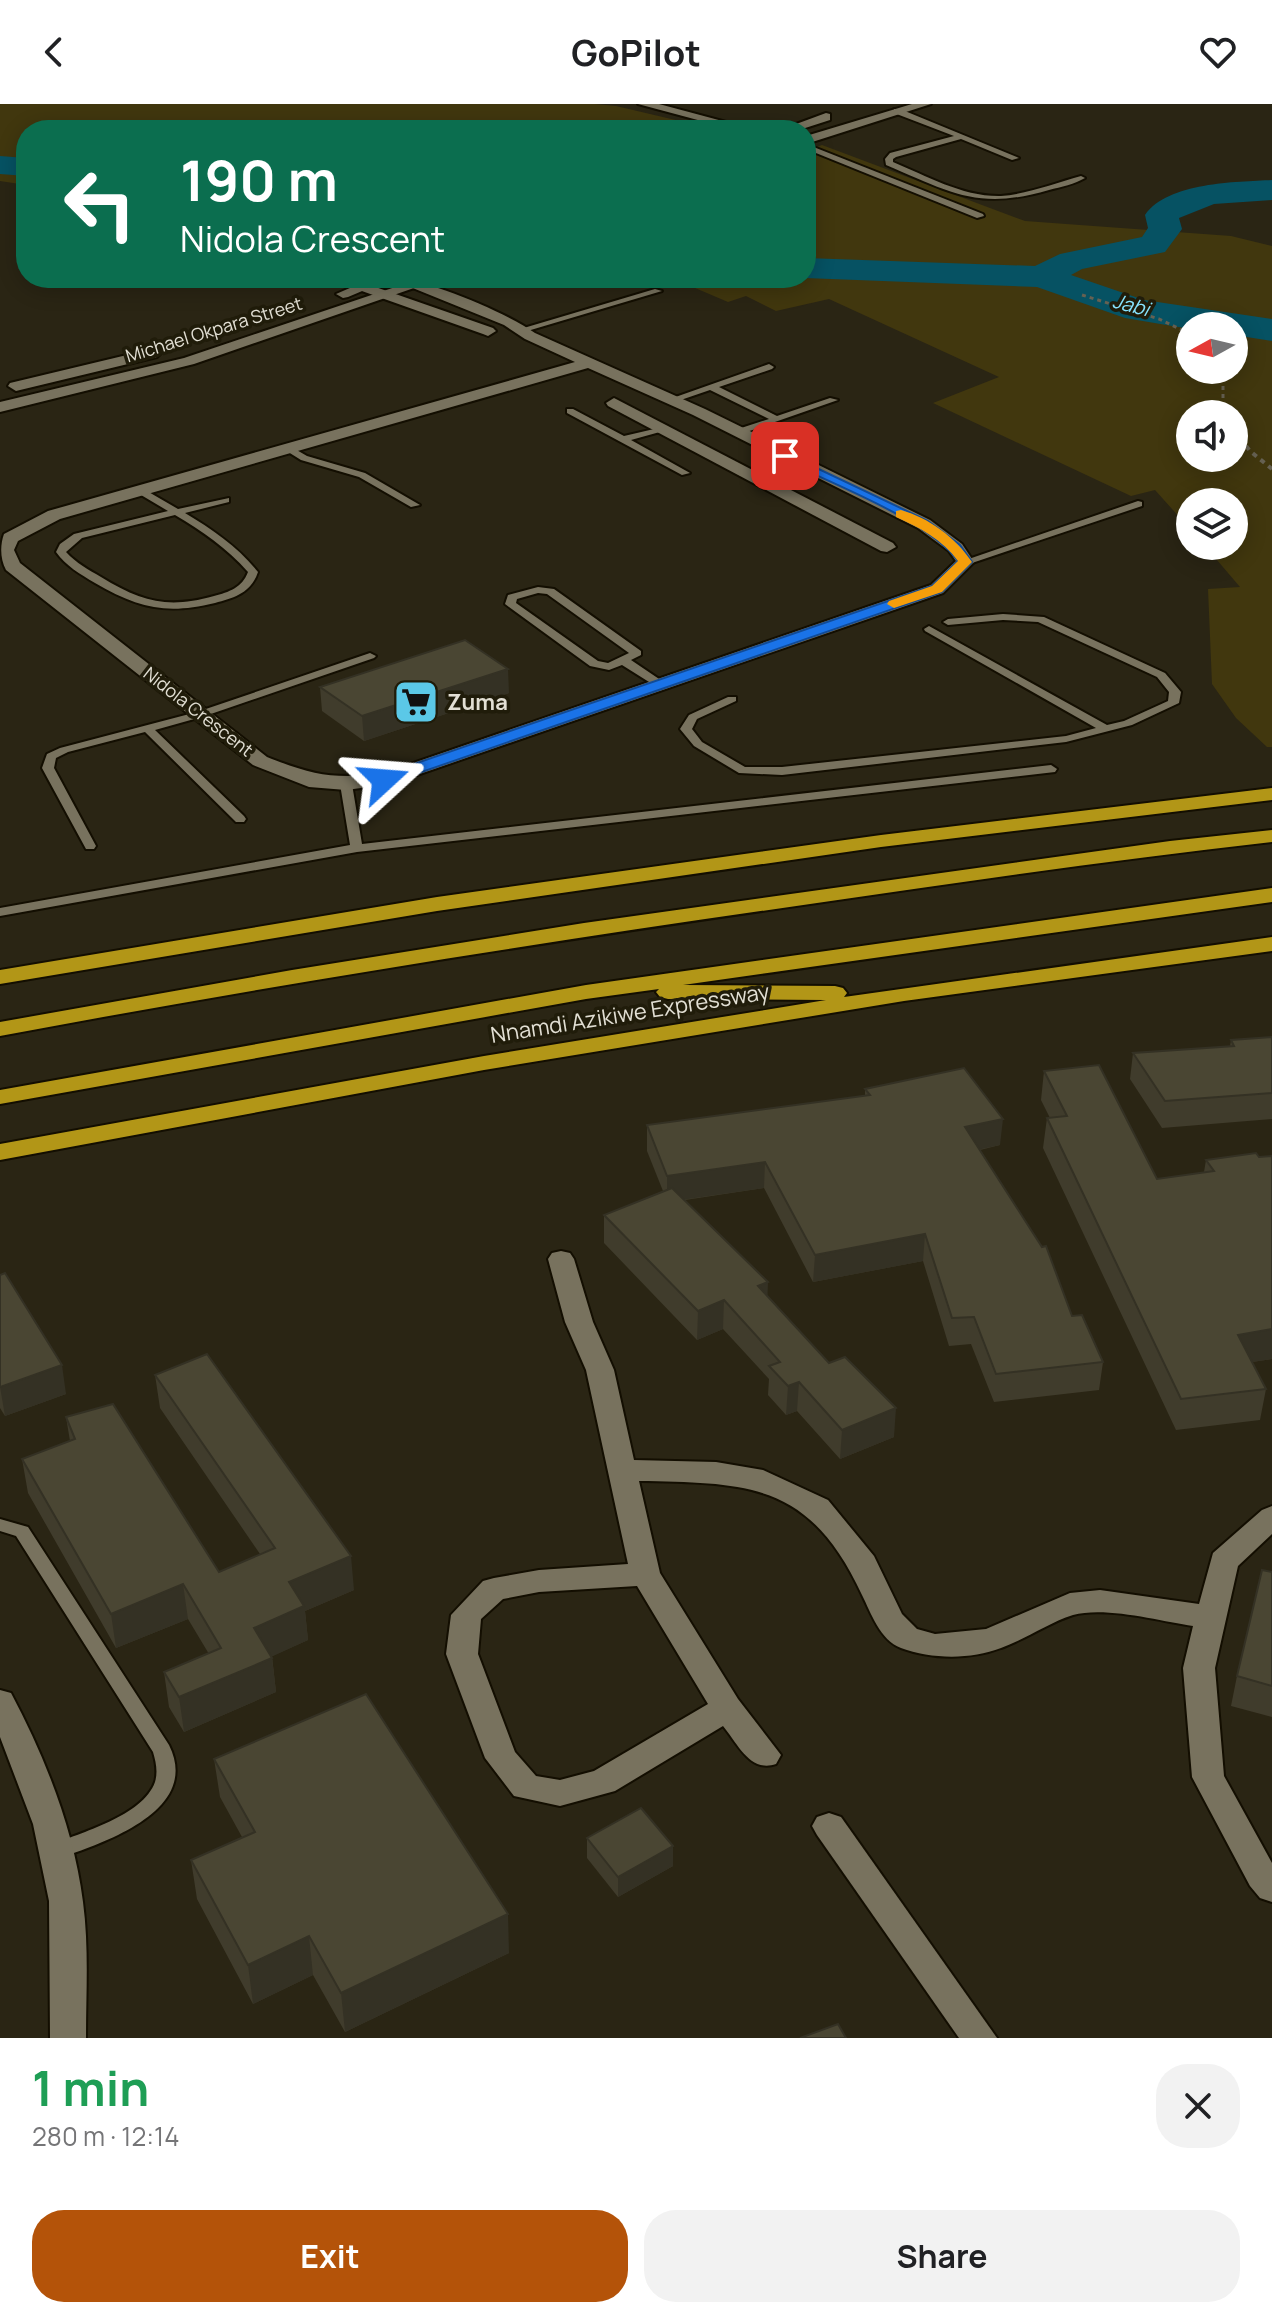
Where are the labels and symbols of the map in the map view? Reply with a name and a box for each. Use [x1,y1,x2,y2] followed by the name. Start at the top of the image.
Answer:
[1110,287,1155,323] water label: Jabi
[122,291,305,367] street label: Michael Okpara Street
[1176,312,1248,384] north arrow
[751,422,819,490] pin
[139,661,258,762] street label: Nidola Crescent
[392,678,440,726] supermarket icon: Zuma
[447,687,508,717] place label: Zuma
[342,738,426,822] position arrow
[489,976,772,1050] street label: Nnamdi Azikiwe Expressway

